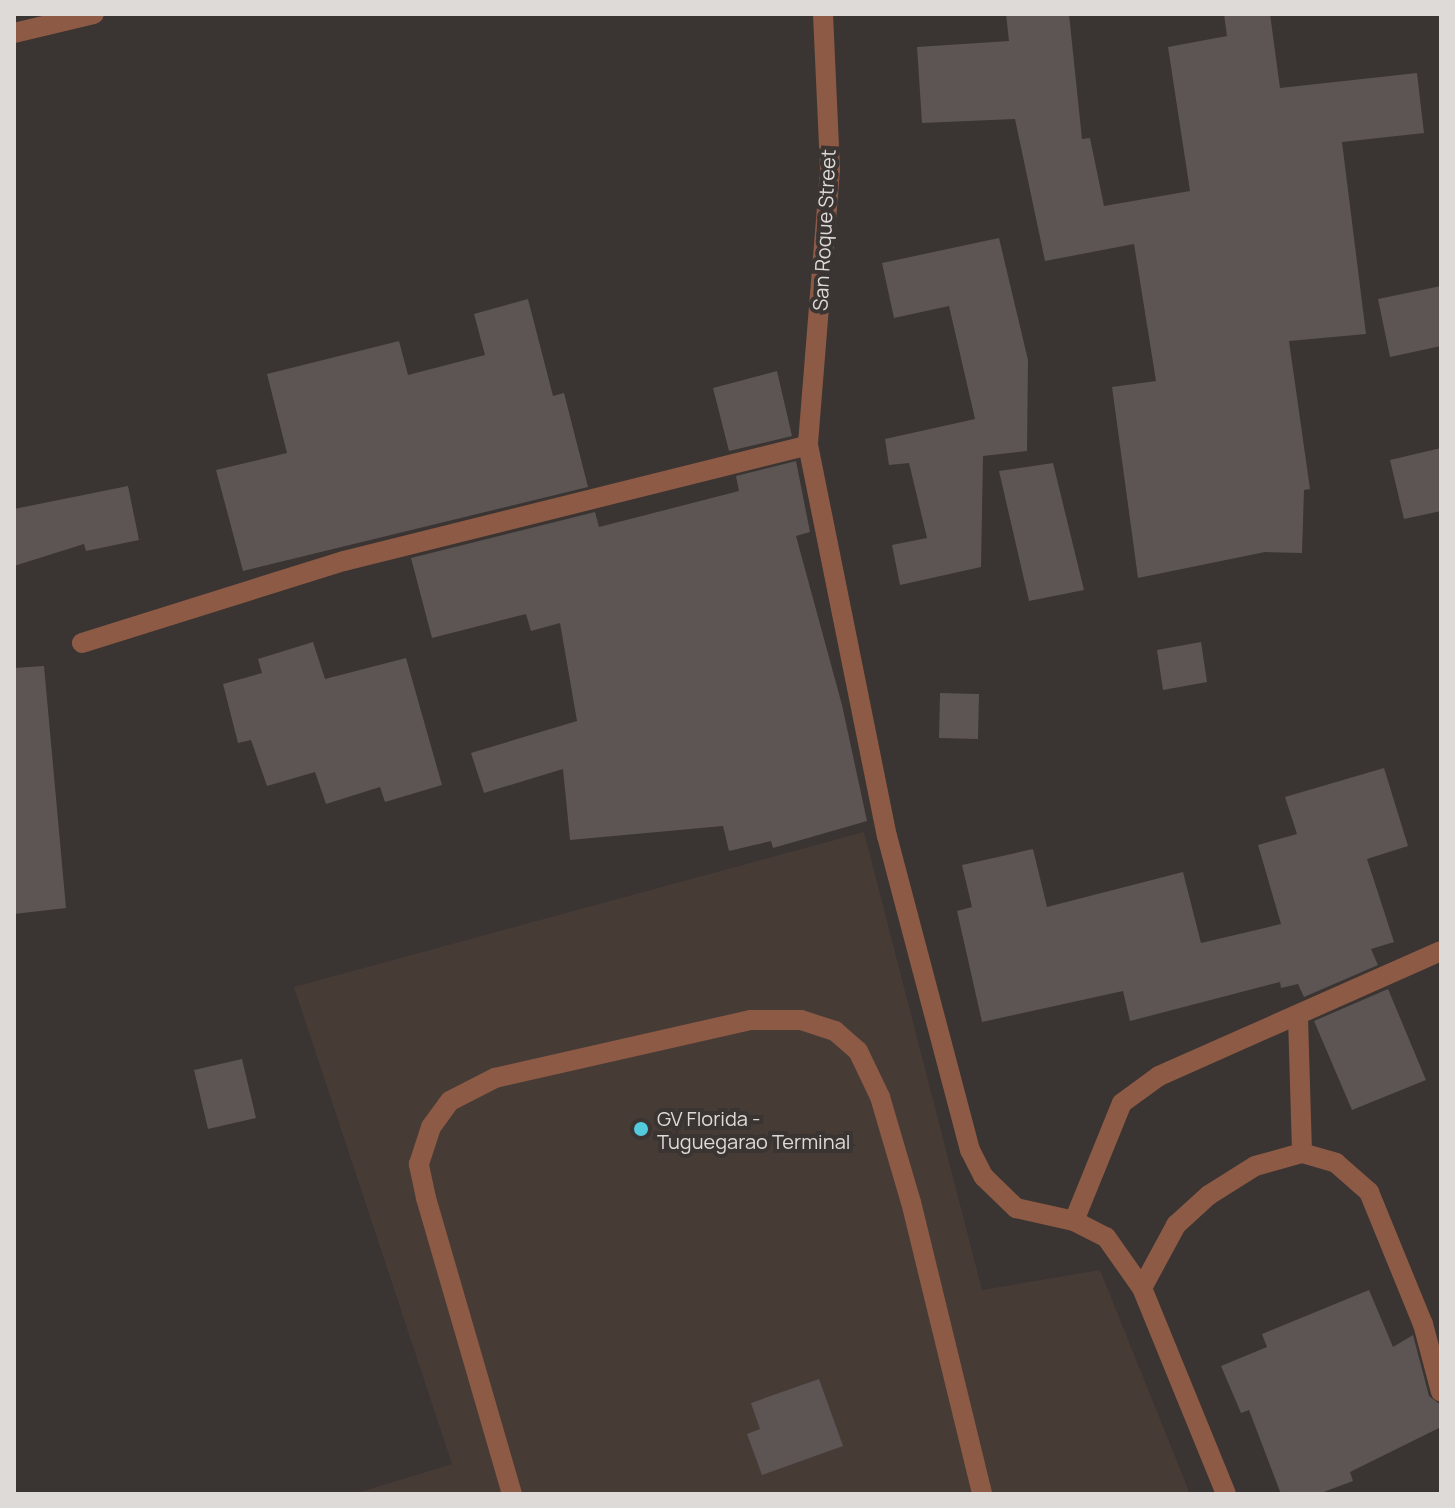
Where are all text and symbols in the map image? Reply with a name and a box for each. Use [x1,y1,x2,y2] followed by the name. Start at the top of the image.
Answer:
[808,149,840,311] street label: San Roque Street
[657,1106,850,1153] place label: GV Florida - Tuguegarao Terminal
[632,1120,650,1138] marker: GV Florida - Tuguegarao Terminal

